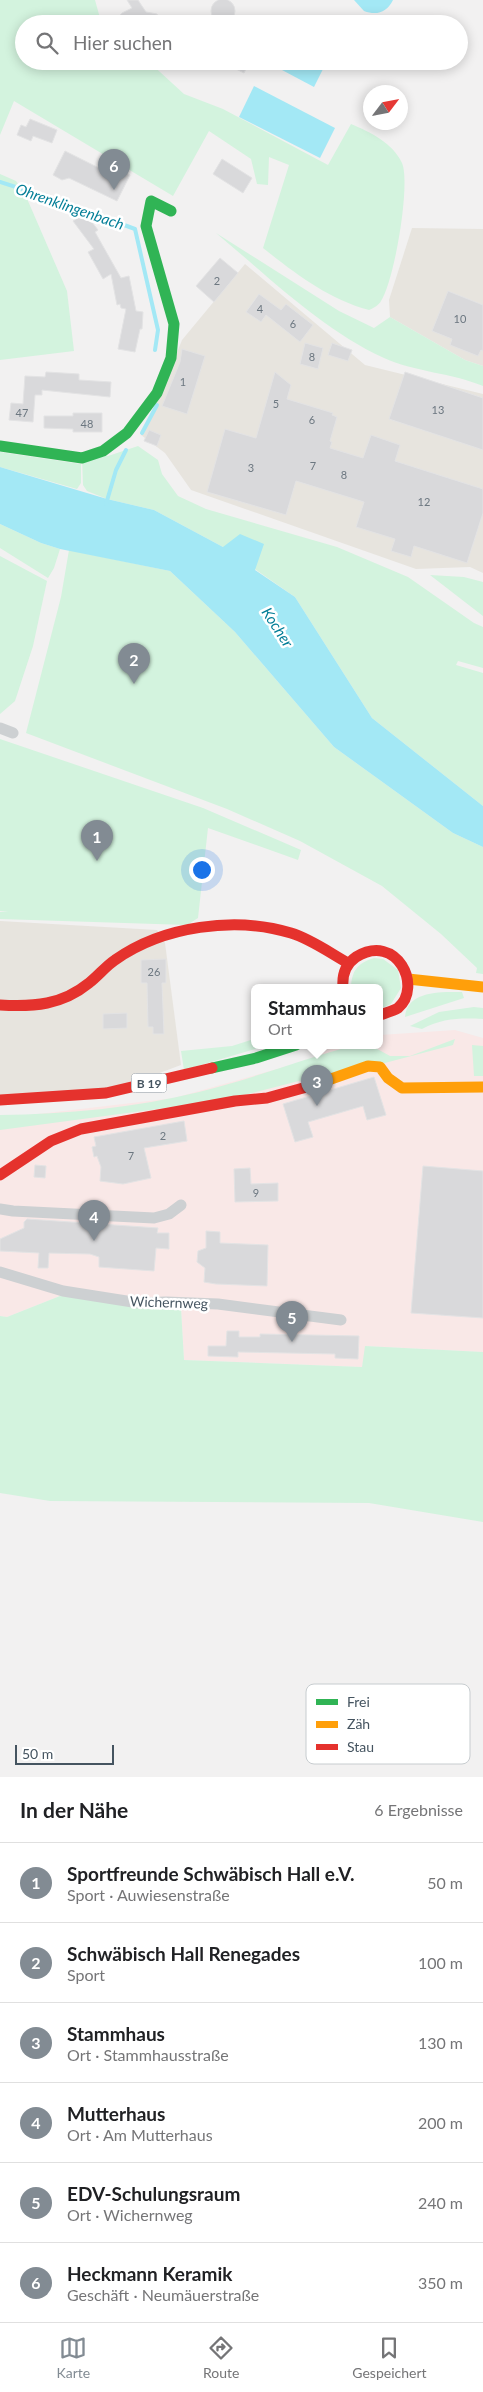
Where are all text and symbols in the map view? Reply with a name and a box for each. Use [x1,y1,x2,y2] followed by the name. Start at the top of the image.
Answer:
[15,15,468,70] search box
[33,29,61,57] icon: search
[73,31,172,54] text: Hier suchen
[363,85,408,130] north arrow
[98,149,130,190] pin: 6
[13,179,127,233] water label: Ohrenklingenbach
[214,274,220,287] house number: 2
[257,302,264,315] house number: 4
[454,312,467,325] house number: 10
[290,317,296,330] house number: 6
[309,350,315,363] house number: 8
[180,375,186,388] house number: 1
[273,397,279,410] house number: 5
[432,403,444,416] house number: 13
[16,406,28,419] house number: 47
[309,413,315,426] house number: 6
[81,417,93,430] house number: 48
[310,459,316,472] house number: 7
[248,461,254,474] house number: 3
[341,468,347,481] house number: 8
[418,495,430,508] house number: 12
[259,604,298,651] water label: Kocher
[118,643,150,684] pin: 2
[81,820,113,861] pin: 1
[189,857,215,883] your location
[148,965,160,978] house number: 26
[251,984,383,1049] popup
[268,996,366,1019] text: Stammhaus
[268,1019,292,1038] text: Ort
[301,1065,333,1106] pin: 3
[132,1074,166,1092] road number: B 19
[160,1129,166,1142] house number: 2
[128,1149,134,1162] house number: 7
[253,1186,259,1199] house number: 9
[78,1200,110,1241] pin: 4
[130,1292,208,1312] street label: Wichernweg
[276,1301,308,1342] pin: 5
[306,1684,470,1764] legend
[347,1693,370,1710] text: Frei
[347,1715,370,1732] text: Zäh
[347,1738,374,1755] text: Stau
[15,1742,114,1765] scale bar
[22,1745,53,1762] text: 50 m
[20,1797,128,1822] text: In der Nähe
[374,1800,463,1819] text: 6 Ergebnisse
[67,1862,355,1885] text: Sportfreunde Schwäbisch Hall e.V.
[31,1873,41,1892] text: 1
[427,1873,463,1892] text: 50 m
[67,1885,230,1904] text: Sport · Auwiesenstraße
[67,1942,300,1965] text: Schwäbisch Hall Renegades
[31,1953,41,1972] text: 2
[418,1953,463,1972] text: 100 m
[67,1965,105,1984] text: Sport
[67,2022,165,2045] text: Stammhaus
[31,2033,41,2052] text: 3
[418,2033,463,2052] text: 130 m
[67,2045,229,2064] text: Ort · Stammhausstraße
[67,2102,165,2125] text: Mutterhaus
[31,2113,41,2132] text: 4
[418,2113,463,2132] text: 200 m
[67,2125,213,2144] text: Ort · Am Mutterhaus
[67,2182,240,2205] text: EDV-Schulungsraum
[31,2193,41,2212] text: 5
[418,2193,463,2212] text: 240 m
[67,2205,193,2224] text: Ort · Wichernweg
[67,2262,232,2285] text: Heckmann Keramik
[31,2273,41,2292] text: 6
[418,2273,463,2292] text: 350 m
[67,2285,259,2304] text: Geschäft · Neumäuerstraße
[56,2334,90,2381] tab: Karte
[203,2334,239,2381] tab: Route
[352,2334,427,2381] tab: Gespeichert

